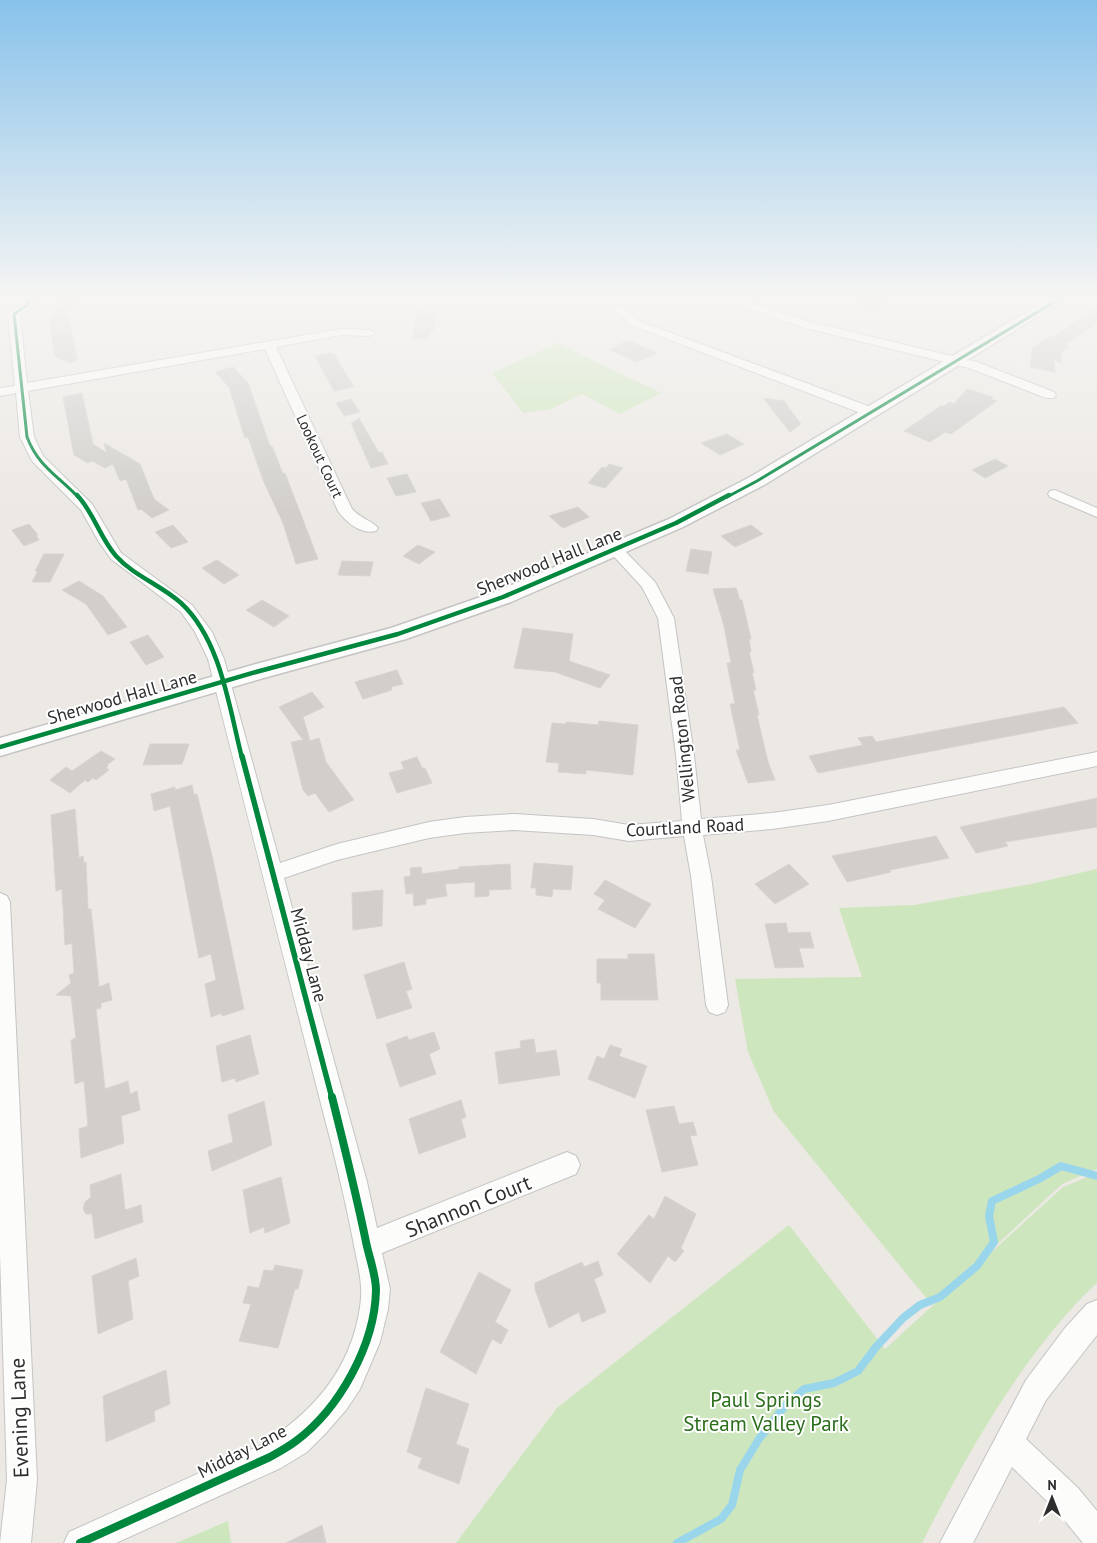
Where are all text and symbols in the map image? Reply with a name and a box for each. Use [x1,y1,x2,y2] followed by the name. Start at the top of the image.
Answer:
[292,411,348,501] street label: Lookout Court
[473,521,625,601] street label: Sherwood Hall Lane
[44,665,200,729] street label: Sherwood Hall Lane
[664,675,700,803] street label: Wellington Road
[625,812,745,842] street label: Courtland Road
[285,905,333,1005] street label: Midday Lane
[401,1169,535,1243] street label: Shannon Court
[3,1357,35,1479] street label: Evening Lane
[683,1386,849,1437] park label: Paul Springs Stream Valley Park
[194,1419,290,1483] street label: Midday Lane
[1027,1473,1077,1523] north arrow
[1047,1476,1057,1494] text: N

